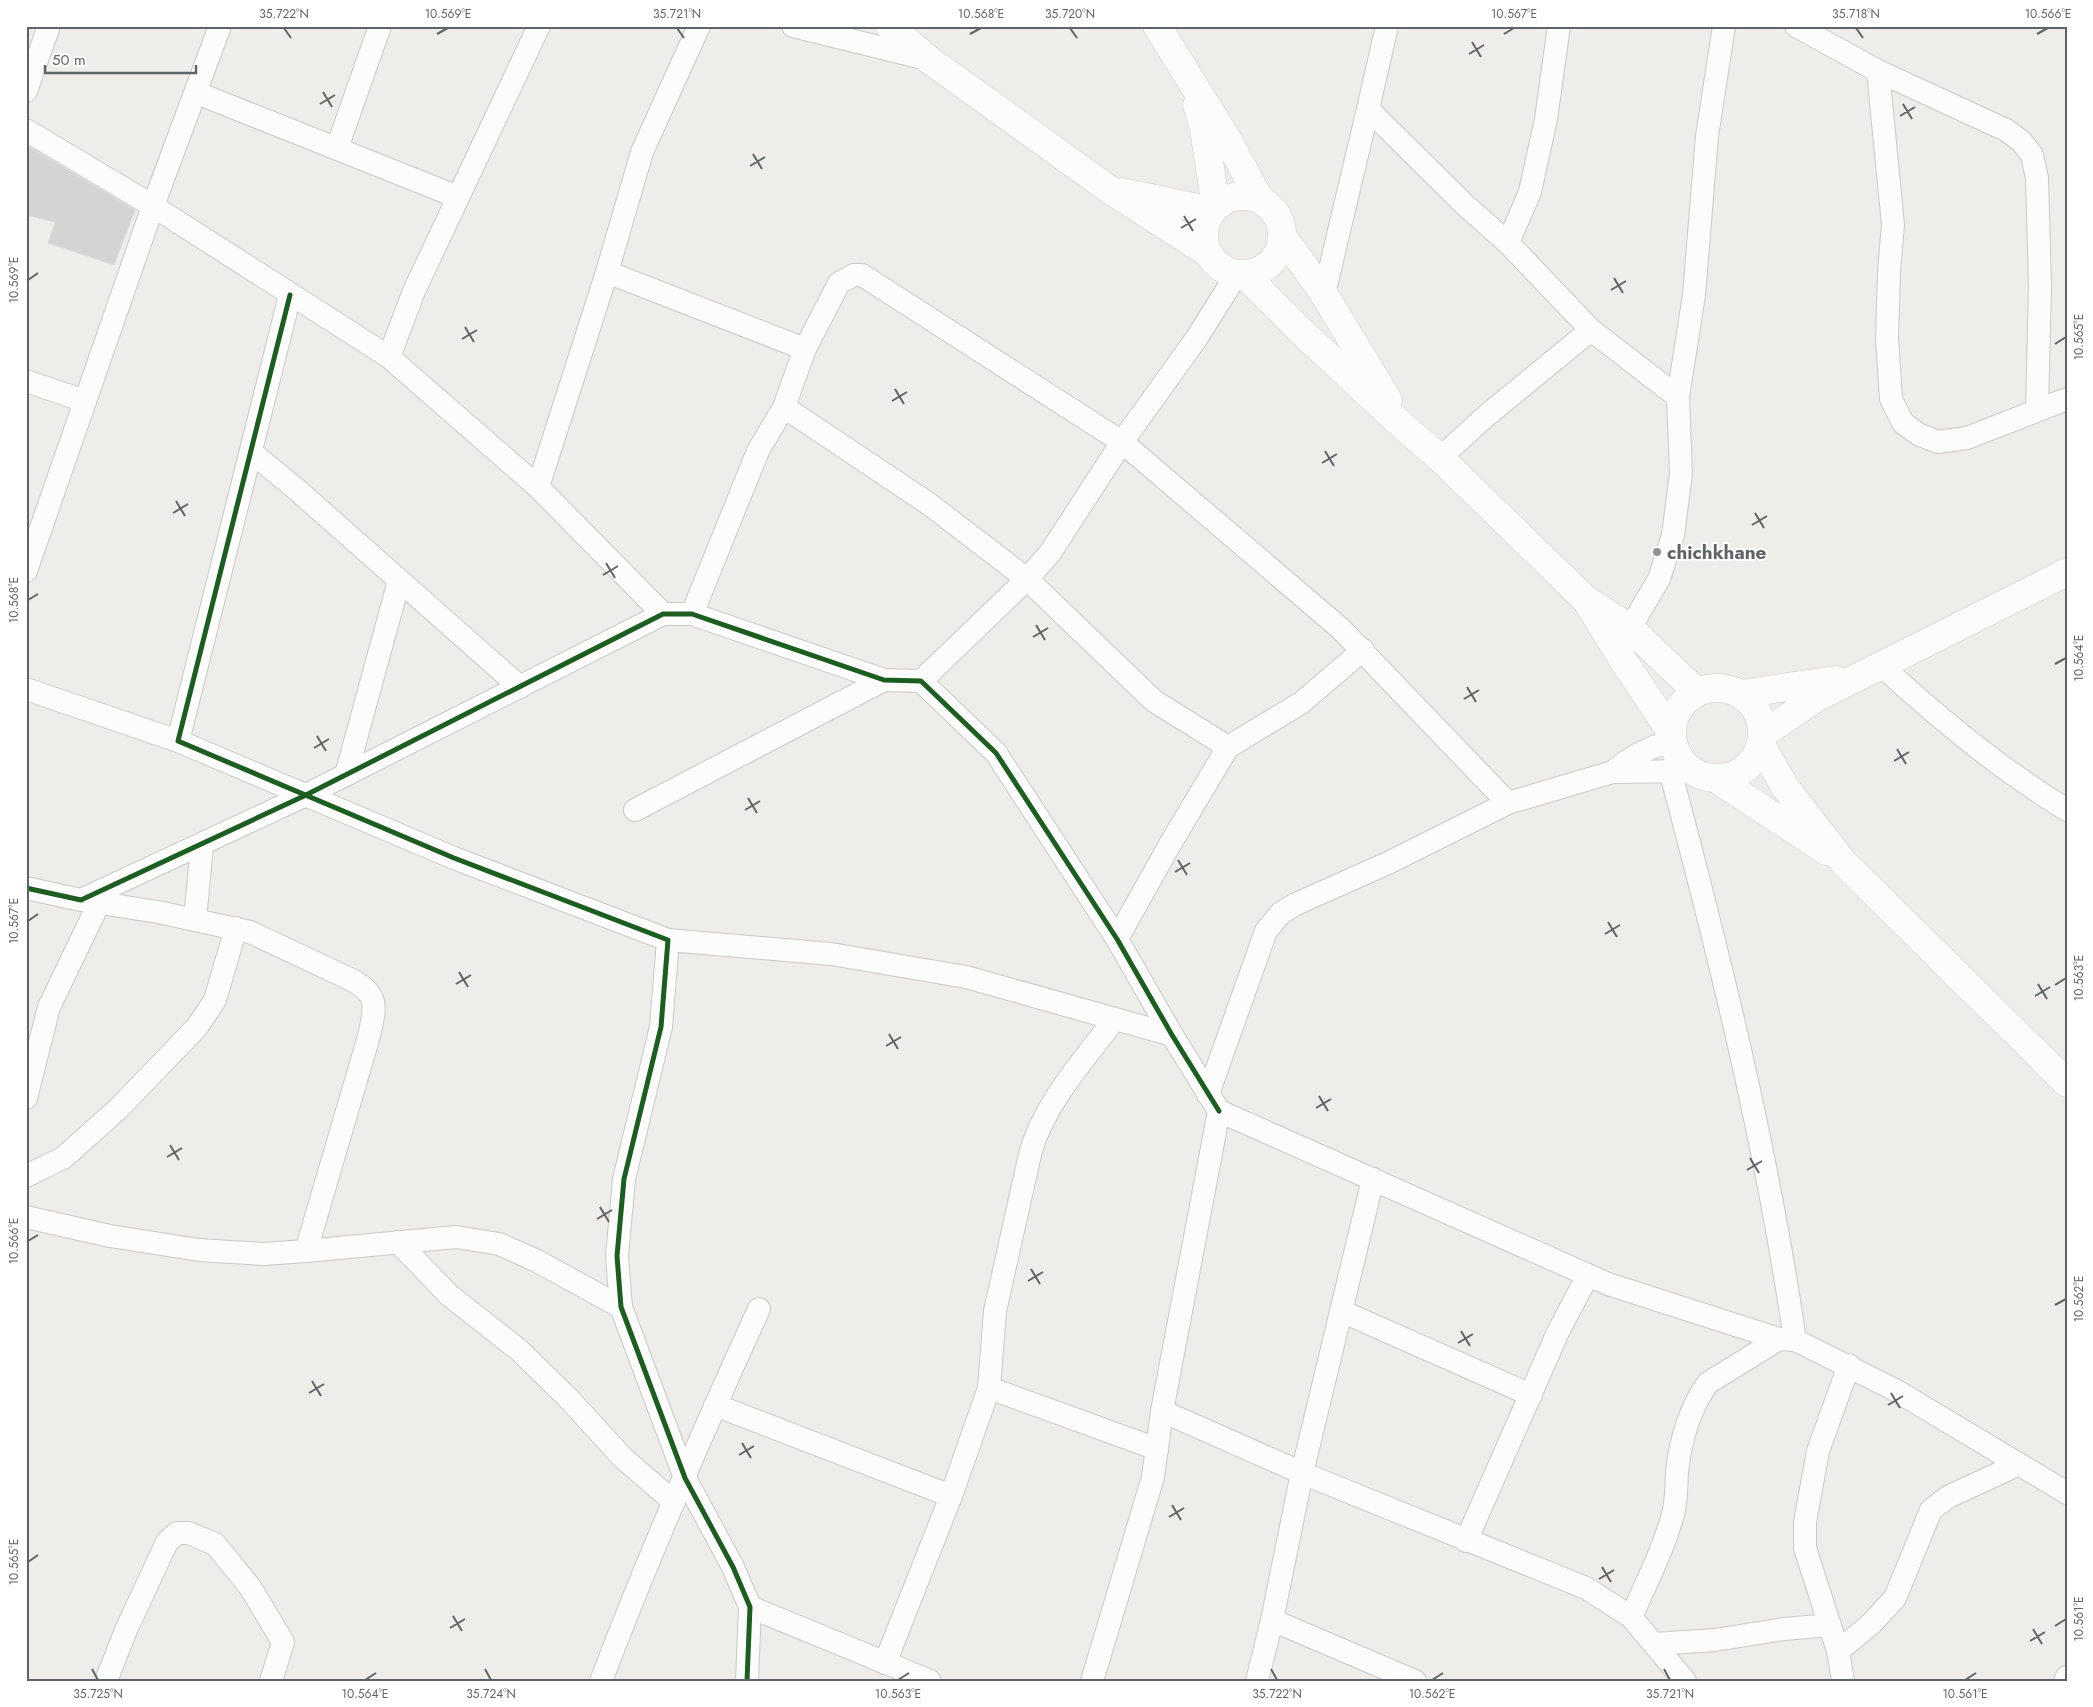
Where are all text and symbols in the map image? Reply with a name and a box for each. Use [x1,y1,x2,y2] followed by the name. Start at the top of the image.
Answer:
[259,5,309,23] text: 35.722°N
[425,5,471,23] text: 10.569°E
[653,5,701,23] text: 35.721°N
[958,5,1004,23] text: 10.568°E
[1045,5,1095,23] text: 35.720°N
[1491,5,1537,23] text: 10.567°E
[1832,5,1880,23] text: 35.718°N
[2025,5,2071,23] text: 10.566°E
[45,42,196,74] scale bar
[52,49,86,71] text: 50 m
[5,257,23,303] text: 10.569°E
[2070,314,2088,360] text: 10.565°E
[1667,539,1767,566] place label: chichkhane
[1651,546,1663,558] marker: chichkhane
[5,577,23,623] text: 10.568°E
[2070,635,2088,681] text: 10.564°E
[5,898,23,944] text: 10.567°E
[2070,955,2088,1001] text: 10.563°E
[5,1218,23,1264] text: 10.566°E
[2070,1276,2088,1322] text: 10.562°E
[5,1539,23,1585] text: 10.565°E
[2070,1596,2088,1642] text: 10.561°E
[73,1685,123,1703] text: 35.725°N
[342,1685,388,1703] text: 10.564°E
[466,1685,516,1703] text: 35.724°N
[875,1685,921,1703] text: 10.563°E
[1252,1685,1302,1703] text: 35.722°N
[1409,1685,1455,1703] text: 10.562°E
[1646,1685,1694,1703] text: 35.721°N
[1942,1685,1988,1703] text: 10.561°E

